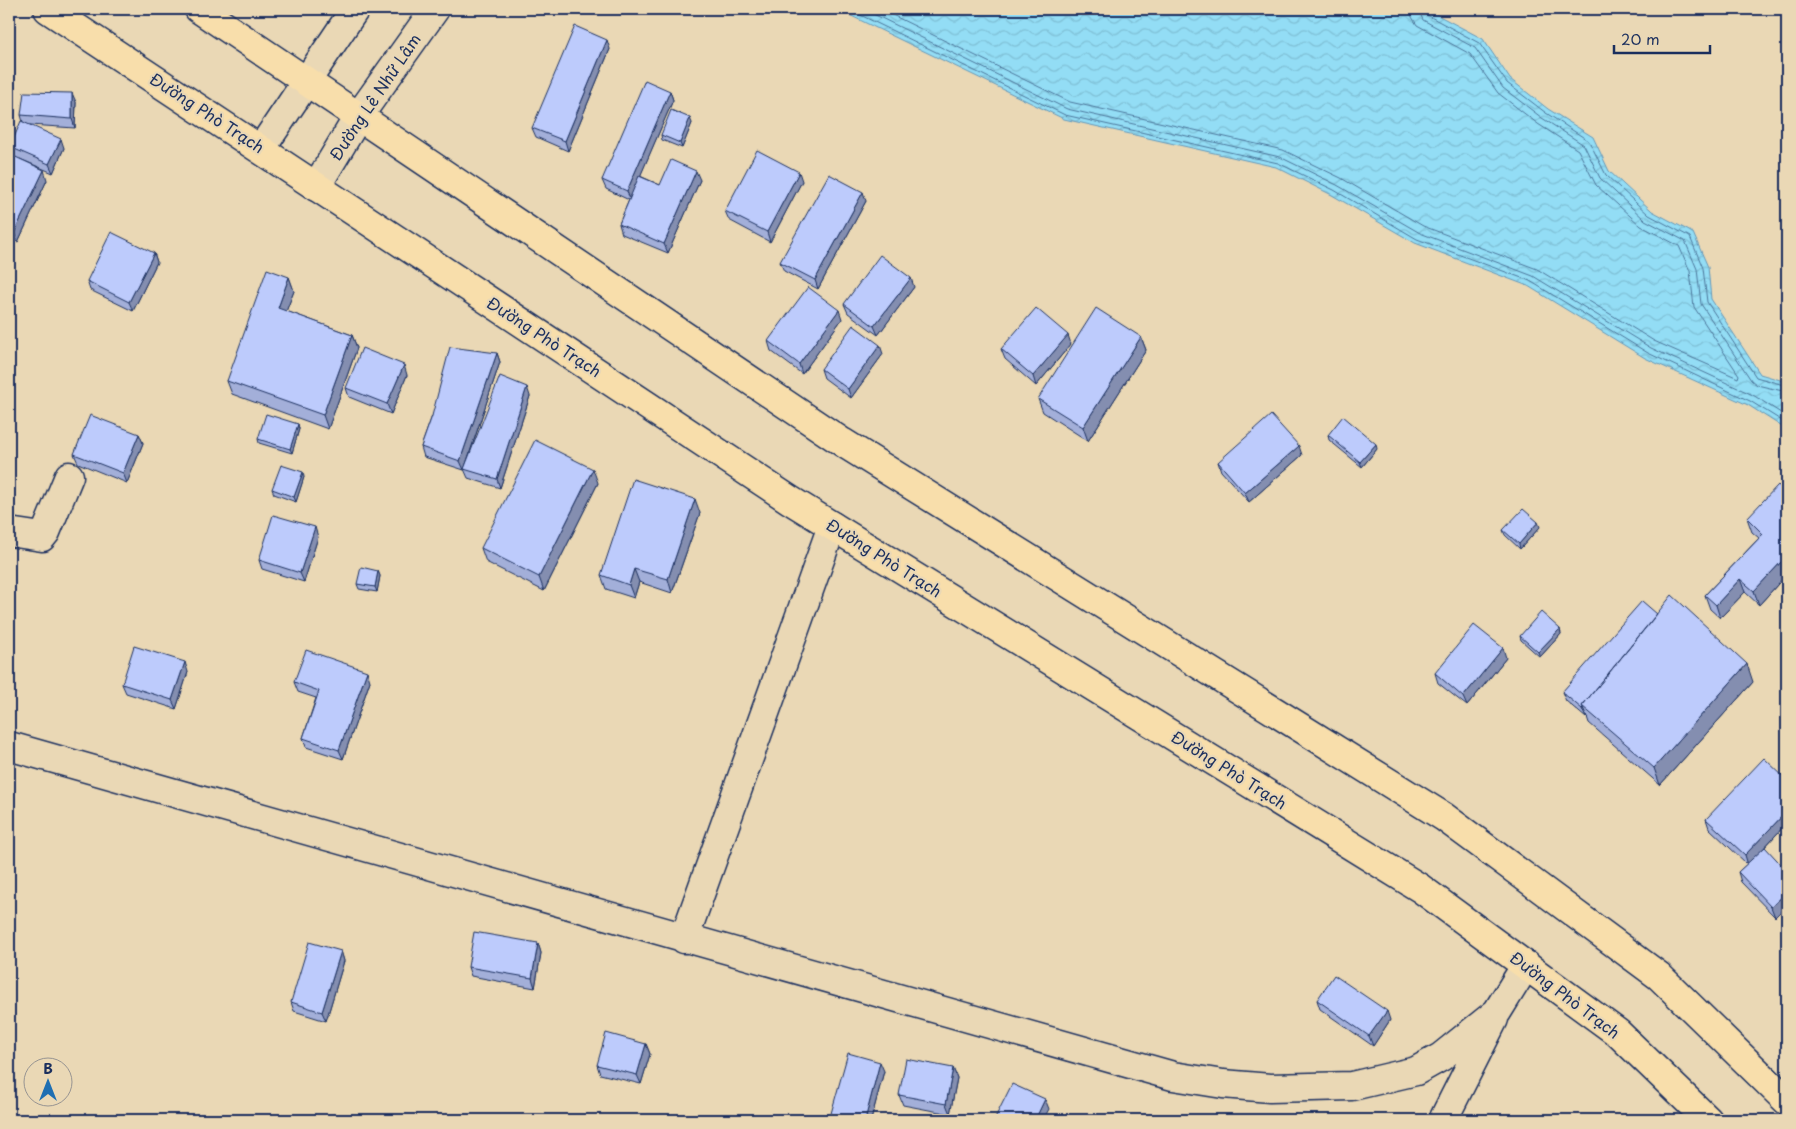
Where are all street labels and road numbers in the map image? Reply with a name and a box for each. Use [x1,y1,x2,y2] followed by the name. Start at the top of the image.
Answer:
[323,28,426,165] street label: Đường Lê Nhữ Lâm
[145,66,270,158] street label: Đường Phò Trạch
[482,290,607,382] street label: Đường Phò Trạch
[822,512,947,602] street label: Đường Phò Trạch
[1167,724,1292,814] street label: Đường Phò Trạch
[1505,945,1626,1044] street label: Đường Phò Trạch

